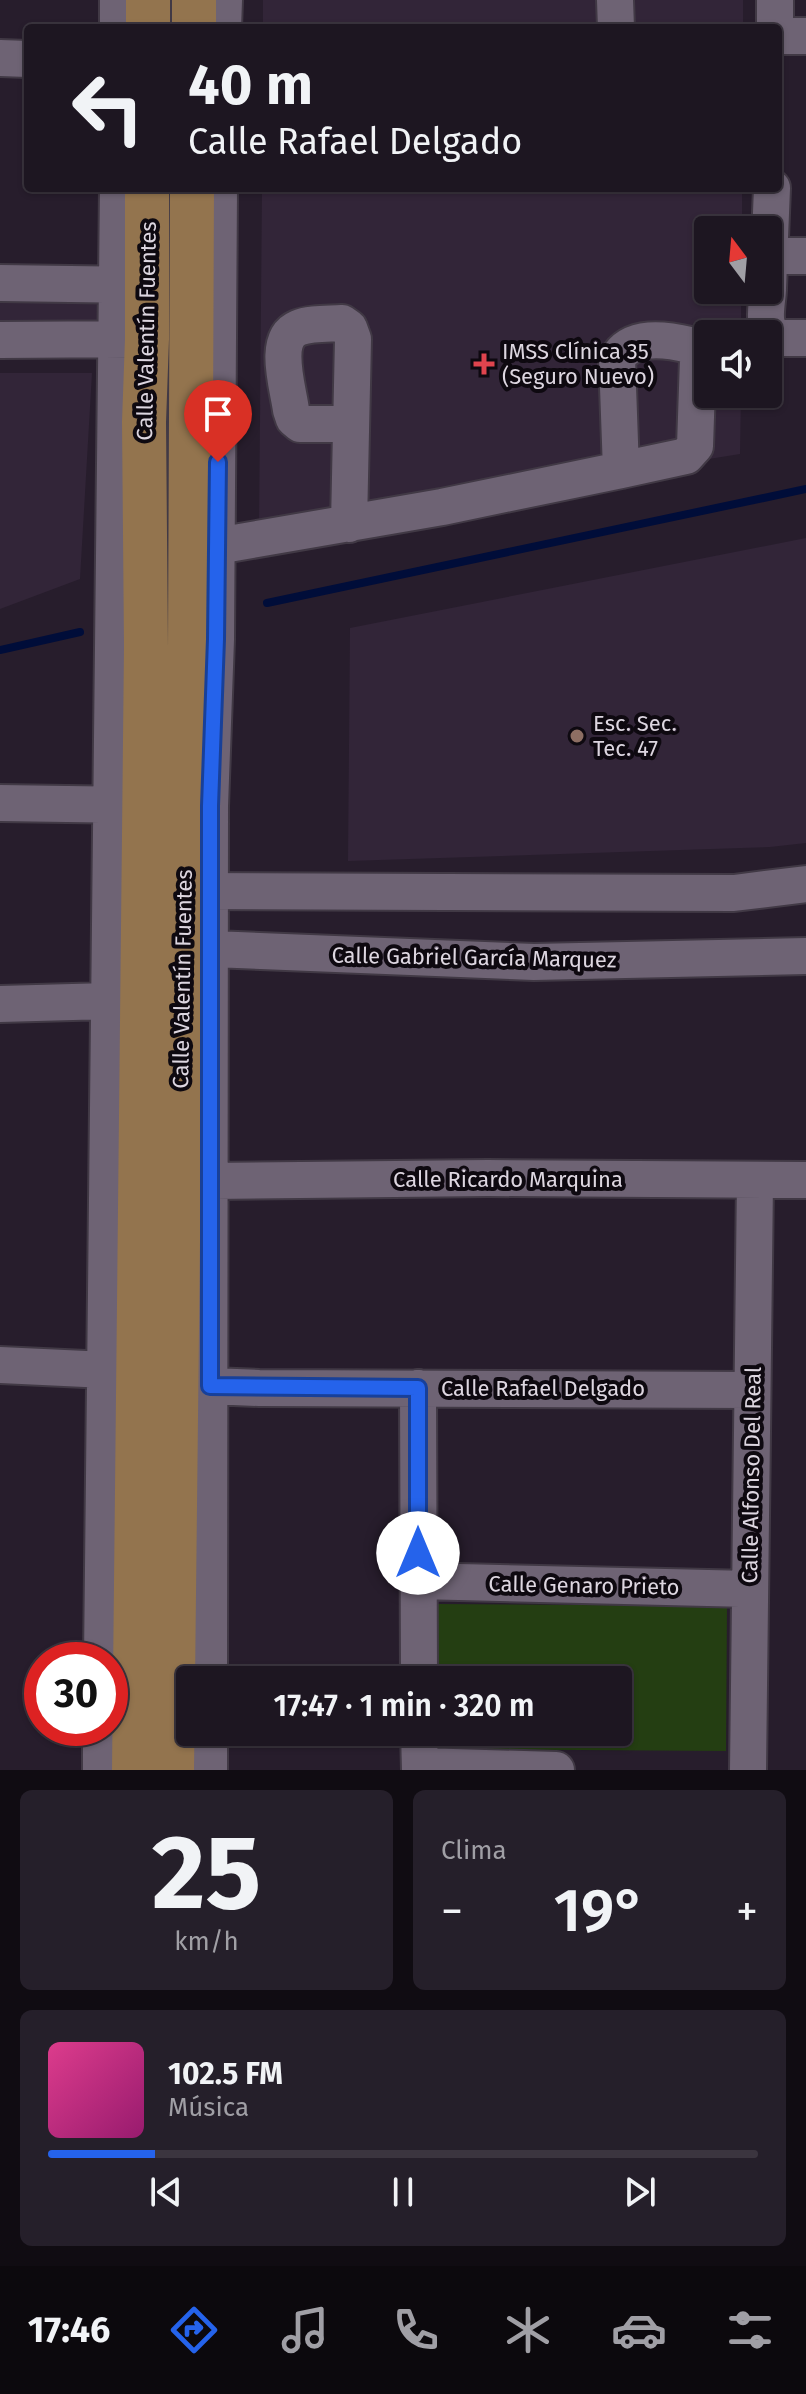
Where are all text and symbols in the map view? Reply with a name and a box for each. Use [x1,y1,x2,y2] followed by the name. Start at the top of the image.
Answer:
[188,52,313,119] text: 40 m
[56,56,160,160] icon: left
[188,120,522,164] text: Calle Rafael Delgado
[694,216,782,304] north arrow
[694,216,782,408] map controls
[131,221,162,441] street label: Calle Valentín Fuentes
[694,320,782,408] button: sound
[502,338,654,390] place label: IMSS Clínica 35 (Seguro Nuevo)
[473,353,495,375] marker: IMSS Clínica 35 (Seguro Nuevo)
[184,380,252,462] pin
[196,392,240,436] icon: arrive
[593,710,677,762] place label: Esc. Sec. Tec. 47
[568,727,586,745] marker: Esc. Sec. Tec. 47
[167,869,198,1089] street label: Calle Valentín Fuentes
[331,942,617,973] street label: Calle Gabriel García Marquez
[393,1166,623,1193] street label: Calle Ricardo Marquina
[736,1366,767,1584] street label: Calle Alfonso Del Real
[441,1375,645,1402] street label: Calle Rafael Delgado
[376,1511,460,1595] position arrow
[488,1570,680,1601] street label: Calle Genaro Prieto
[24,1642,128,1746] speed limit sign: 30
[274,1688,534,1724] text: 17:47 · 1 min · 320 m
[152,1811,261,1936] text: 25
[441,1835,507,1866] text: Clima
[554,1875,645,1947] text: 19°
[441,1885,463,1938] text: −
[736,1885,758,1938] text: +
[174,1926,239,1957] text: km/h
[168,2056,283,2092] text: 102.5 FM
[168,2092,249,2123] text: Música
[144,2170,188,2214] icon: previous
[381,2170,425,2214] icon: pause
[618,2170,662,2214] icon: next
[166,2302,222,2358] icon: directions
[277,2302,333,2358] icon: music
[388,2302,444,2358] icon: phone
[500,2302,556,2358] icon: climate
[611,2302,667,2358] icon: car
[722,2302,778,2358] icon: filters
[28,2308,110,2352] text: 17:46

